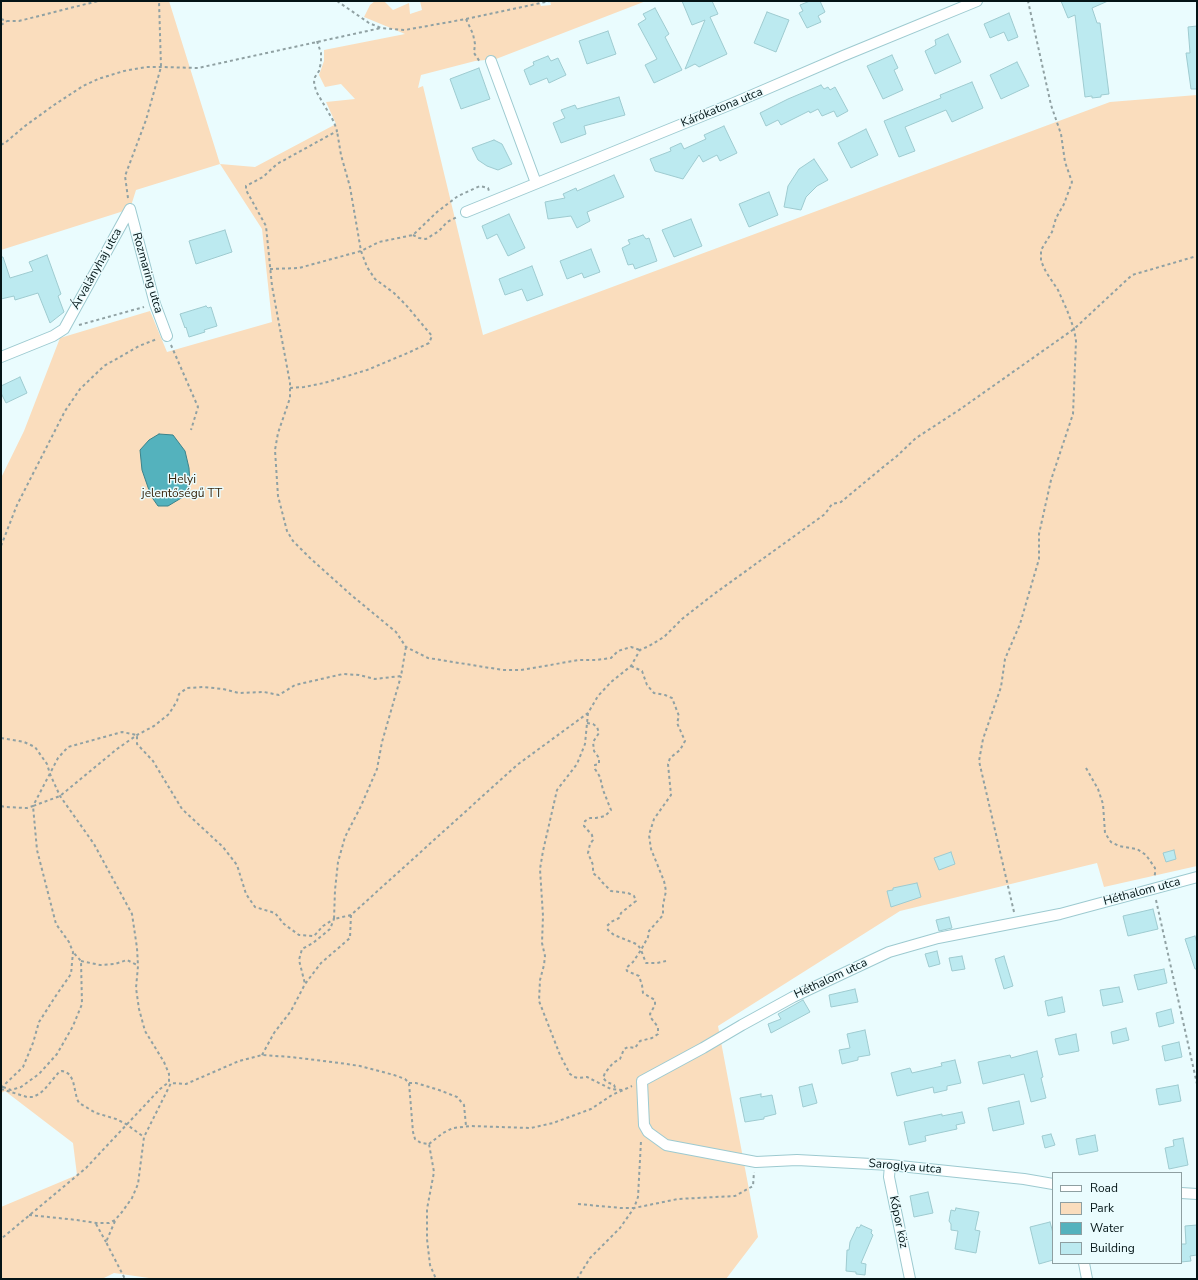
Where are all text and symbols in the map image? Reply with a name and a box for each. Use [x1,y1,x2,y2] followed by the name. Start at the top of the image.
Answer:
[679,85,765,131] street label: Kárókatona utca
[69,226,125,312] street label: Árvalányhaj utca
[129,231,165,315] street label: Rozmaring utca
[142,473,222,501] park label: Helyi jelentőségű TT
[1102,875,1182,909] street label: Héthalom utca
[792,956,870,1002] street label: Héthalom utca
[868,1157,942,1177] street label: Saroglya utca
[1052,1172,1182,1264] legend
[1090,1180,1118,1196] text: Road
[885,1195,911,1249] street label: Kőpor köz
[1090,1200,1114,1216] text: Park
[1090,1220,1124,1236] text: Water
[1090,1240,1135,1256] text: Building

